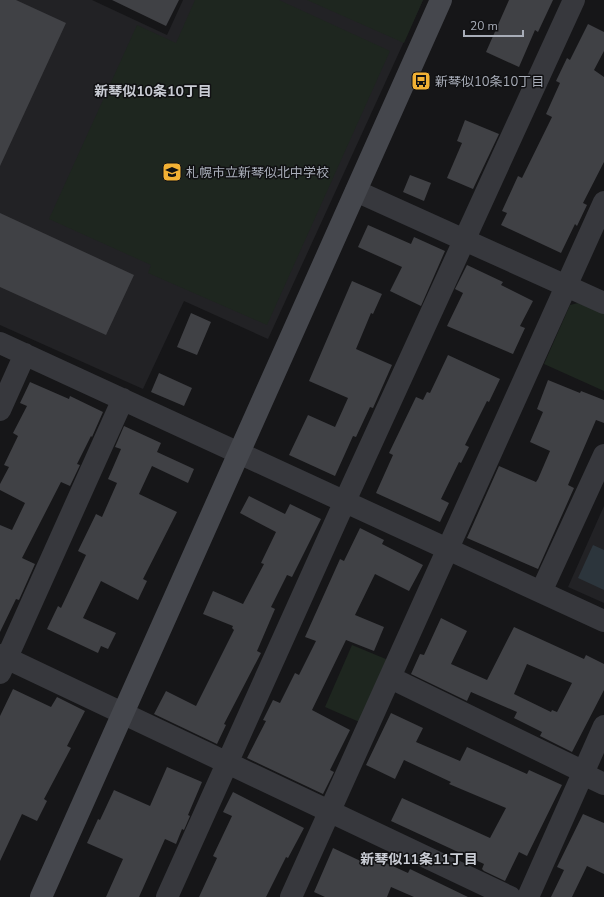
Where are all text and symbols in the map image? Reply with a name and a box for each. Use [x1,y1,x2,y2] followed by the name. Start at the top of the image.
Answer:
[464,12,523,38] scale bar
[470,18,498,34] text: 20 m
[410,70,432,92] bus stop icon: 新琴似10条10丁目
[435,73,544,91] place label: 新琴似10条10丁目
[94,82,212,101] district label: 新琴似10条10丁目
[161,161,183,183] school or university icon: 札幌市立新琴似北中学校
[186,164,329,182] place label: 札幌市立新琴似北中学校
[360,850,478,869] district label: 新琴似11条11丁目

